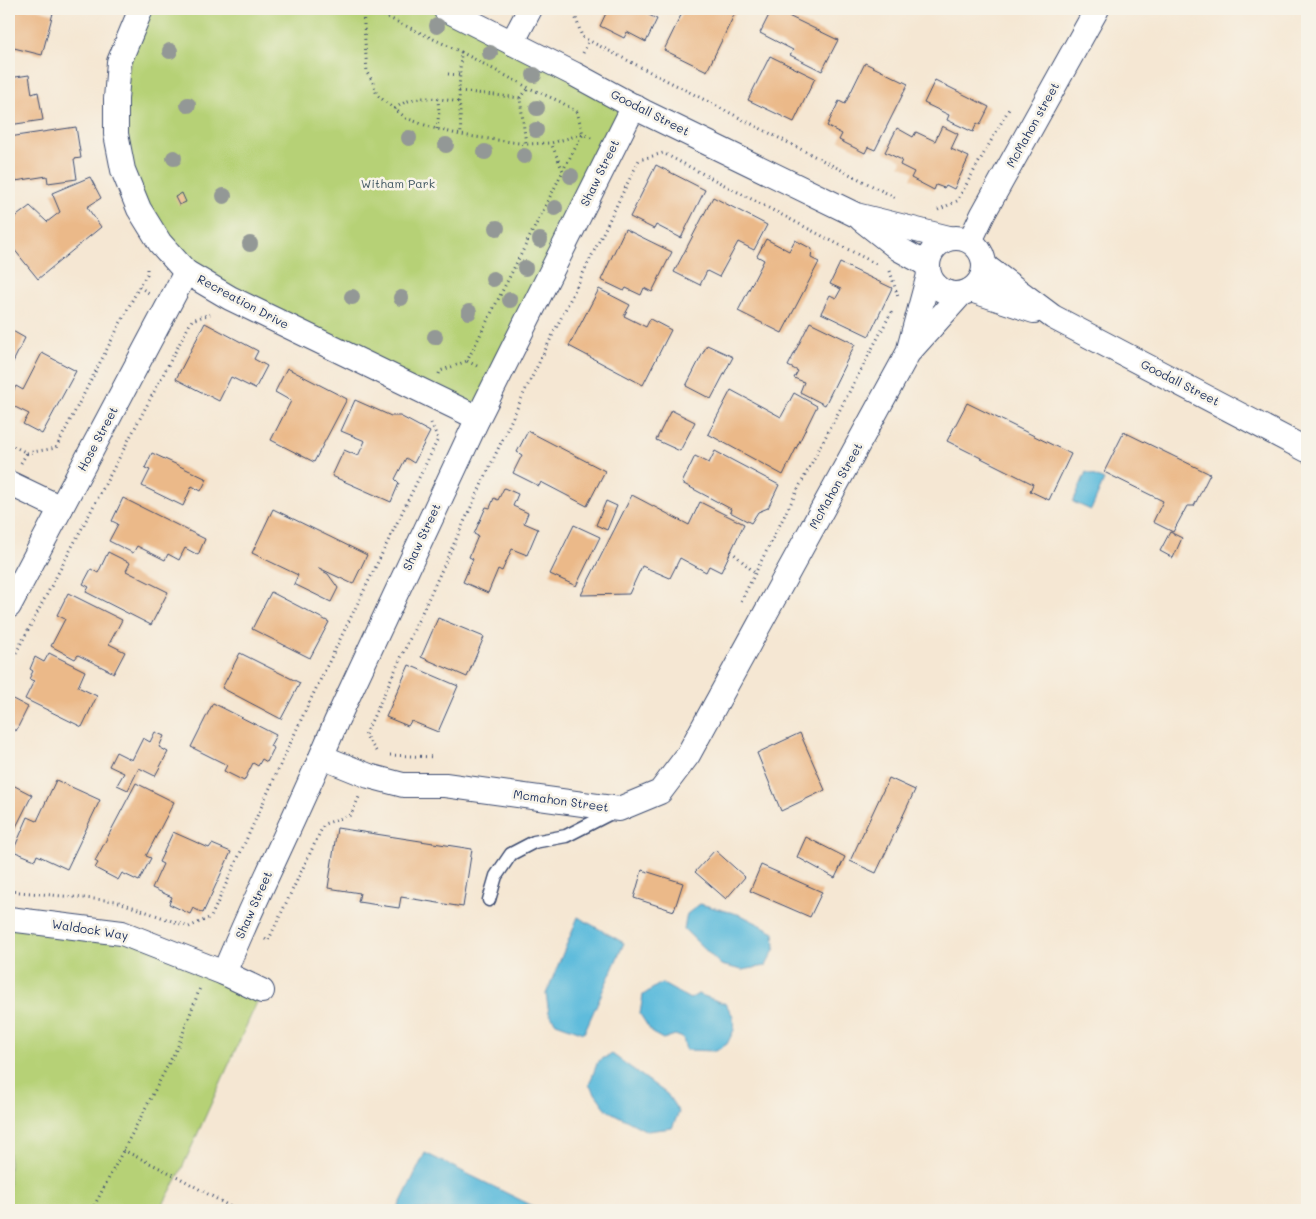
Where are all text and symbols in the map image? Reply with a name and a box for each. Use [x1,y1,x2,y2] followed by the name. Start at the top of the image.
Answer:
[1002,79,1062,170] street label: McMahon street
[608,85,693,139] street label: Goodall Street
[576,137,622,209] street label: Shaw Street
[361,175,435,191] park label: Witham Park
[195,270,292,332] street label: Recreation Drive
[1138,355,1223,409] street label: Goodall Street
[73,403,121,474] street label: Hose Street
[805,440,865,531] street label: McMahon Street
[399,500,444,573] street label: Shaw Street
[512,785,610,815] street label: Mcmahon Street
[231,868,275,941] street label: Shaw Street
[51,915,130,943] street label: Waldock Way

